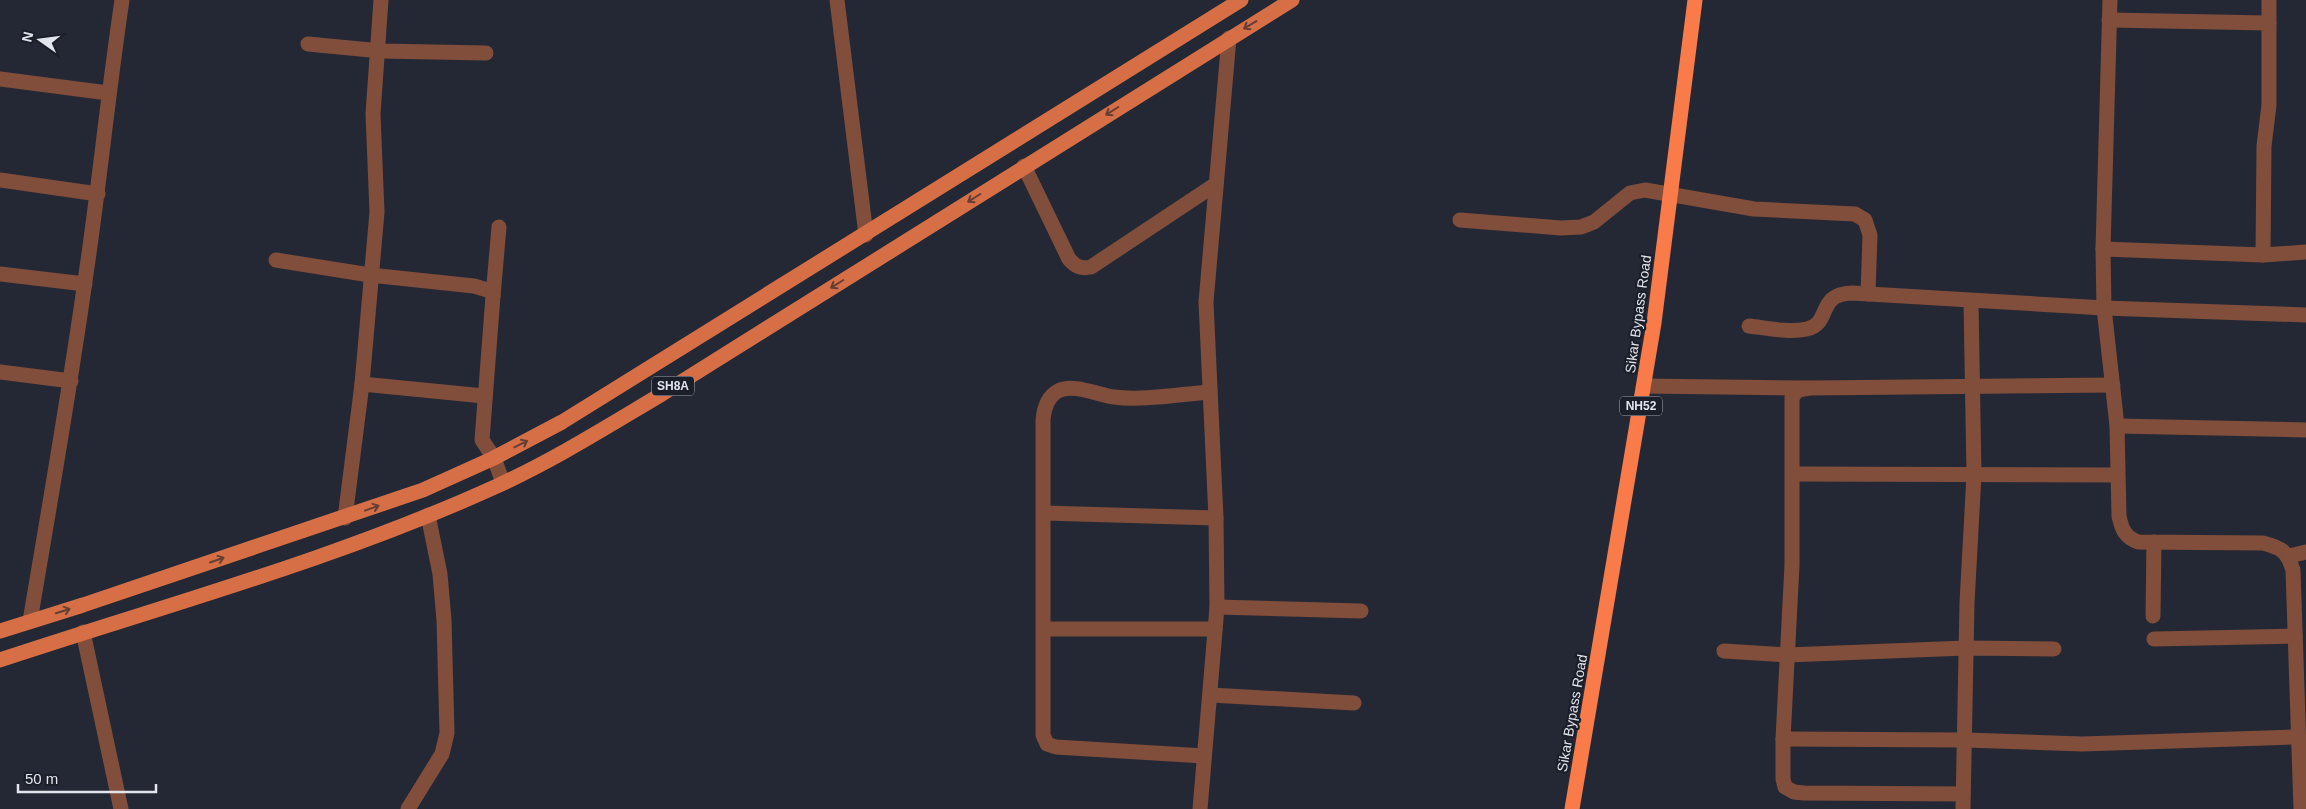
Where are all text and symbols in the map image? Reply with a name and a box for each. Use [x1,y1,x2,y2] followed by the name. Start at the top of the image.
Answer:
[15,15,65,65] north arrow
[1243,20,1257,30] one-way arrow
[18,30,36,44] text: N
[1105,106,1119,116] one-way arrow
[968,193,982,203] one-way arrow
[1622,254,1654,374] street label: Sikar Bypass Road
[830,279,844,289] one-way arrow
[652,376,694,396] road number: SH8A
[1620,396,1662,416] road number: NH52
[513,439,528,449] one-way arrow
[363,503,379,512] one-way arrow
[209,555,225,564] one-way arrow
[55,606,71,616] one-way arrow
[1554,653,1590,773] street label: Sikar Bypass Road
[18,762,155,794] scale bar
[25,770,58,787] text: 50 m

